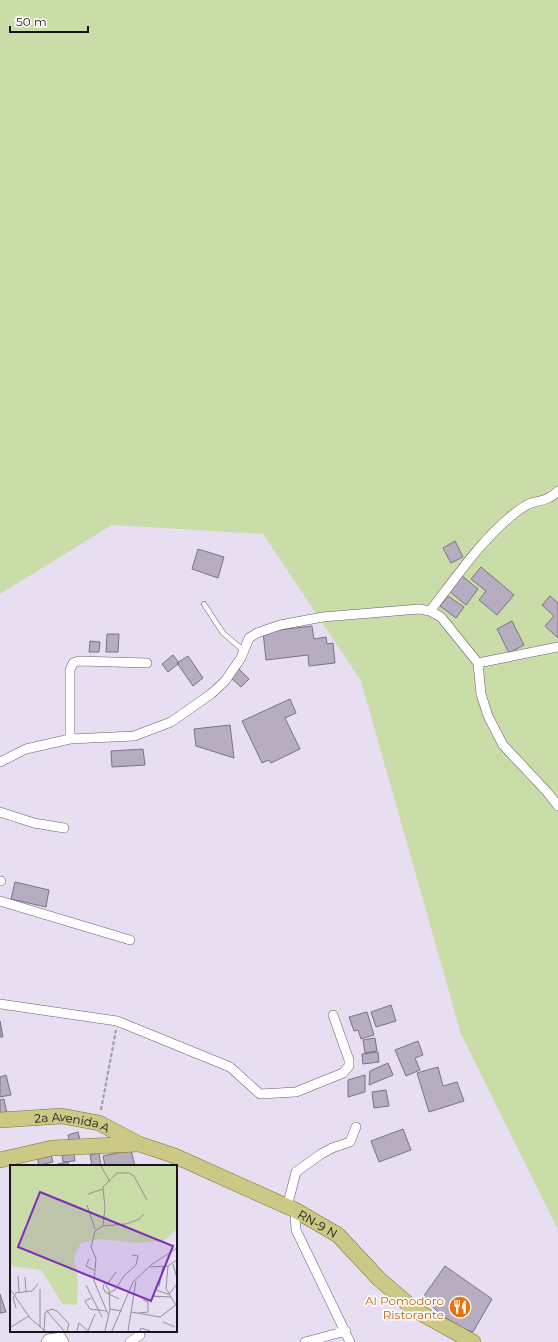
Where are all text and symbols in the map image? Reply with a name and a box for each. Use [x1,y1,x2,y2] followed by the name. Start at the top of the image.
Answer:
[10,8,88,34] scale bar
[16,14,47,29] text: 50 m
[34,1108,113,1135] street label: 2a Avenida A
[10,1165,177,1332] inset map
[295,1206,340,1241] street label: RN-9 N
[365,1293,444,1322] place label: Al Pomodoro Ristorante
[447,1294,473,1320] restaurant icon: Al Pomodoro Ristorante

